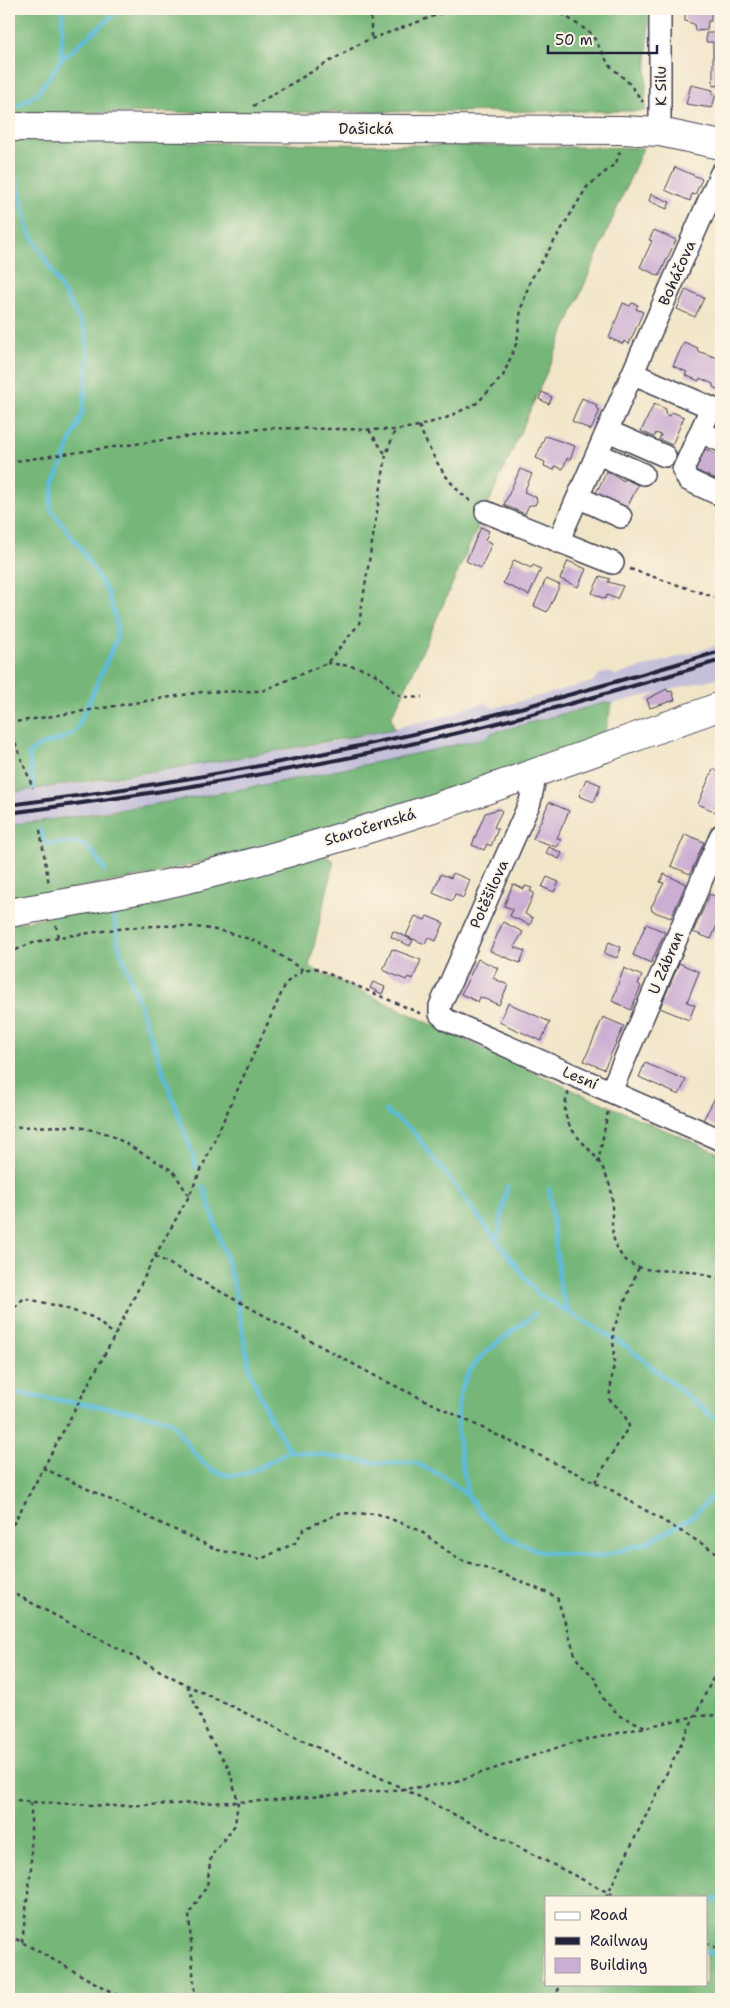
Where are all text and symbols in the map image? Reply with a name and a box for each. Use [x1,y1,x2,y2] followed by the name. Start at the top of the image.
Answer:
[548,22,656,54] scale bar
[555,30,593,50] text: 50 m
[651,66,671,106] street label: K Silu
[339,119,394,139] street label: Dašická
[654,237,701,309] street label: Boháčova
[322,803,419,850] street label: Staročernská
[465,856,513,931] street label: Potěšilova
[644,929,688,997] street label: U Zábran
[559,1062,601,1095] street label: Lesní
[545,1896,708,1986] legend
[590,1905,628,1925] text: Road
[590,1931,648,1951] text: Railway
[590,1955,647,1975] text: Building

